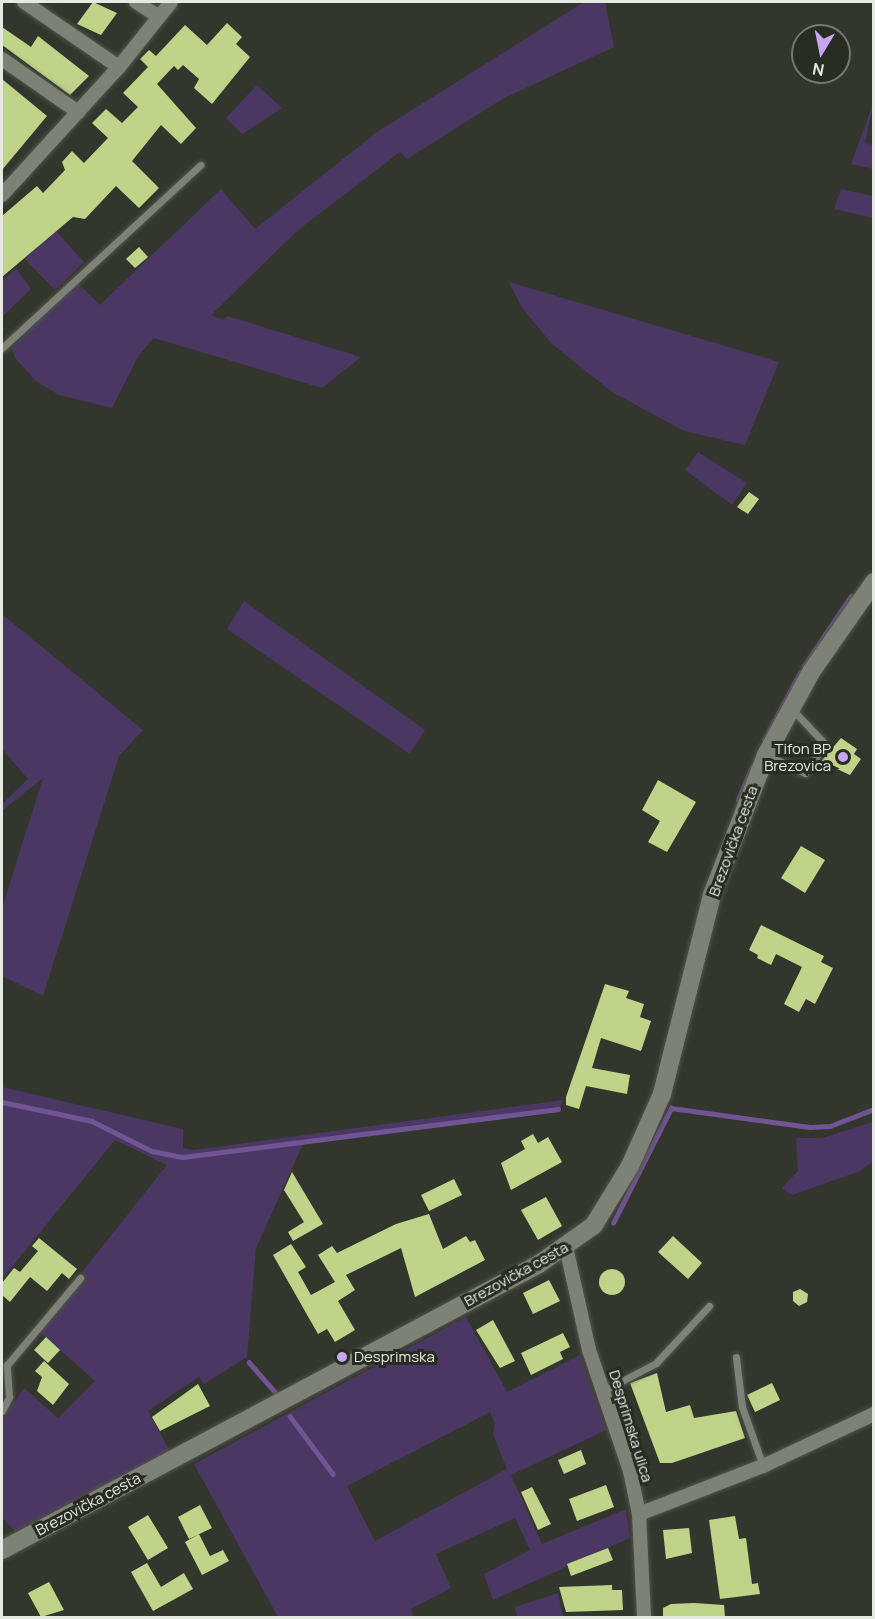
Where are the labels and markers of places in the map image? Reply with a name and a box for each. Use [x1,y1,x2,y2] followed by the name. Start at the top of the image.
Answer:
[764,739,831,774] place label: Tifon BP Brezovica
[836,750,850,764] marker: Tifon BP Brezovica
[354,1348,435,1366] place label: Desprimska
[335,1350,349,1364] marker: Desprimska

